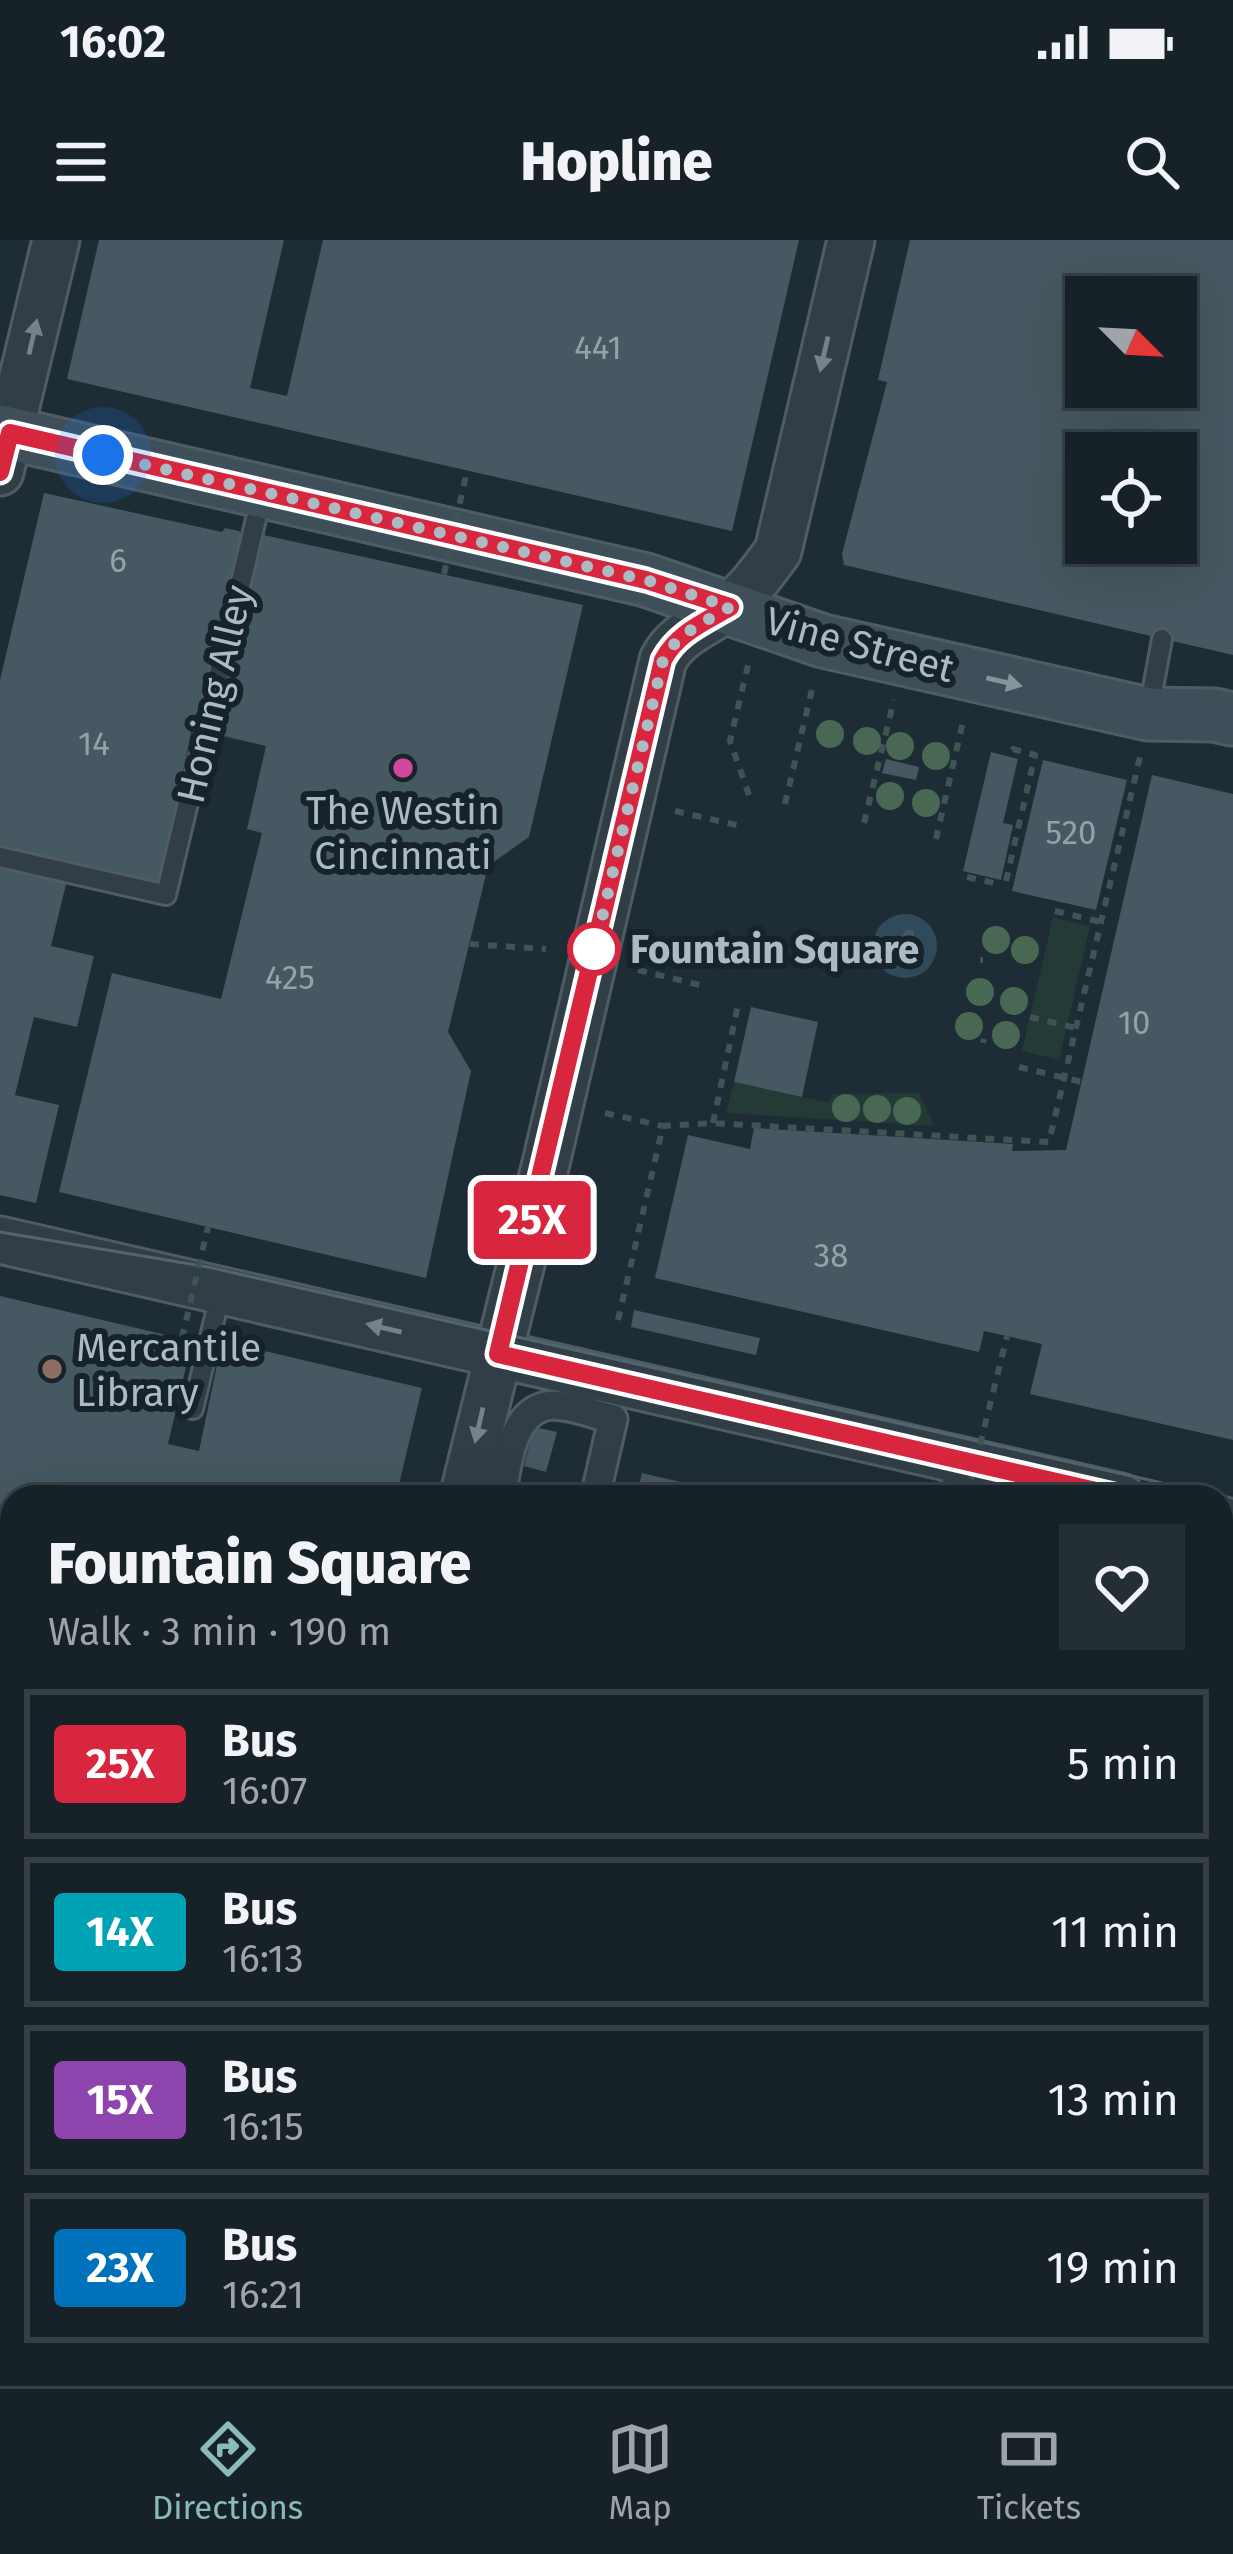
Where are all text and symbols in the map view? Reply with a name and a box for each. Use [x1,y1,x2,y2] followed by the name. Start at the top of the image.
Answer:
[60,15,166,69] text: 16:02
[48,129,114,195] icon: menu
[1119,129,1185,195] icon: search
[521,130,712,194] text: Hopline
[1065,276,1197,408] north arrow
[1065,276,1197,564] map controls
[25,317,44,355] one-way arrow
[574,328,622,368] house number: 441
[814,335,833,372] one-way arrow
[73,425,133,485] your location
[1065,432,1197,564] button: locate
[109,541,127,581] house number: 6
[168,581,262,808] street label: Honing Alley
[761,598,960,692] street label: Vine Street
[986,673,1024,692] one-way arrow
[78,724,110,764] house number: 14
[390,755,416,781] marker: The Westin Cincinnati
[306,788,500,879] place label: The Westin Cincinnati
[1046,813,1096,853] house number: 520
[569,924,619,974] marker: Fountain Square
[630,927,919,973] place label: Fountain Square
[265,958,315,998] house number: 425
[1118,1003,1150,1043] house number: 10
[463,1181,601,1259] line badge: 25X
[498,1195,566,1245] text: 25X
[814,1236,848,1276] house number: 38
[365,1318,403,1337] one-way arrow
[76,1325,261,1416] place label: Mercantile Library
[39,1356,65,1382] marker: Mercantile Library
[469,1407,488,1445] one-way arrow
[1059,1524,1185,1650] button: heart
[48,1530,471,1598] text: Fountain Square
[48,1609,391,1655] text: Walk · 3 min · 190 m
[222,1714,297,1768] text: Bus
[1067,1737,1179,1791] text: 5 min
[86,1739,154,1789] text: 25X
[222,1768,307,1814] text: 16:07
[222,1882,297,1936] text: Bus
[1051,1905,1179,1959] text: 11 min
[86,1907,154,1957] text: 14X
[222,1936,304,1982] text: 16:13
[222,2050,297,2104] text: Bus
[1048,2073,1179,2127] text: 13 min
[87,2075,153,2125] text: 15X
[222,2104,304,2150] text: 16:15
[222,2218,297,2272] text: Bus
[1046,2241,1179,2295] text: 19 min
[86,2243,154,2293] text: 23X
[222,2272,304,2318] text: 16:21
[152,2416,303,2528] tab: Directions
[607,2416,673,2528] tab: Map
[977,2416,1081,2528] tab: Tickets

